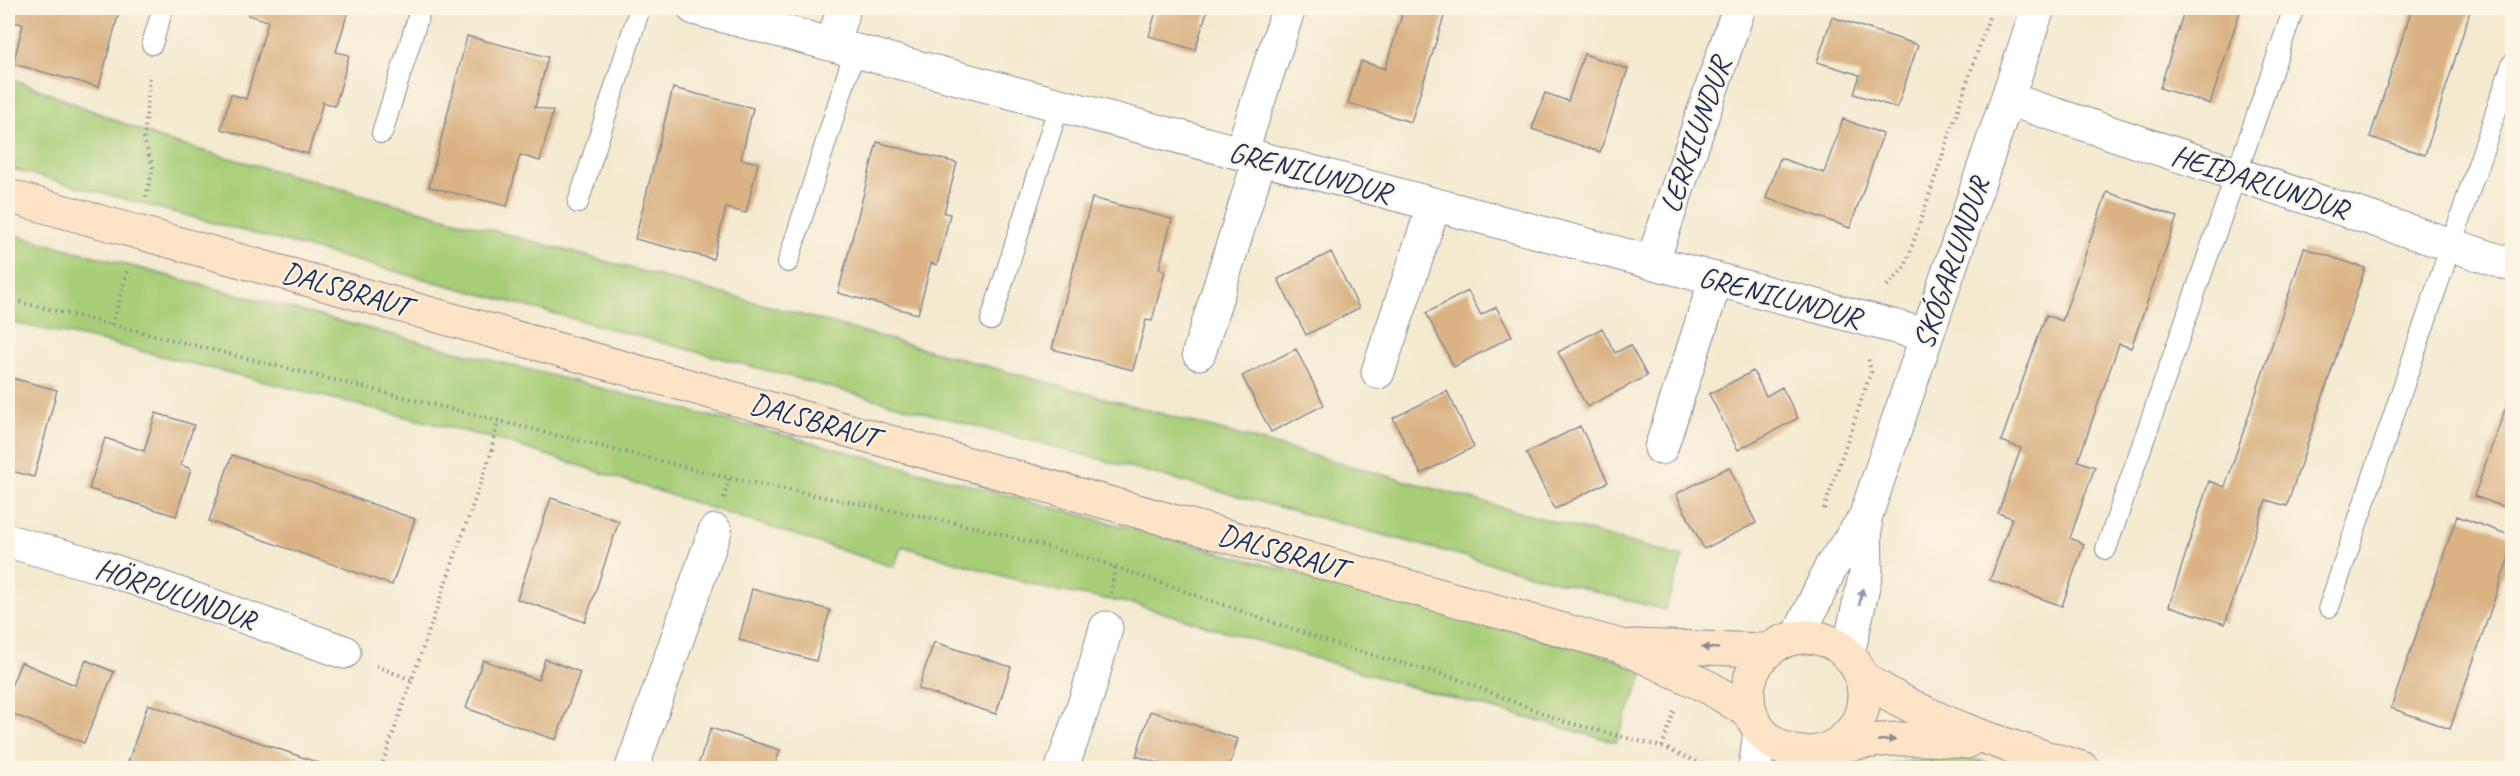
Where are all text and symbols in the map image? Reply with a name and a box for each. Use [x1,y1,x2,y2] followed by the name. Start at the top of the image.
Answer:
[1651,49,1740,217] street label: LERKILUNDUR
[1225,132,1399,213] street label: GRENILUNDUR
[2167,136,2356,229] street label: HEIÐARLUNDUR
[1904,170,1999,354] street label: SKÓGARLUNDUR
[278,253,421,327] street label: DALSBRAUT
[1695,257,1869,338] street label: GRENILUNDUR
[746,384,889,458] street label: DALSBRAUT
[1214,515,1357,589] street label: DALSBRAUT
[91,549,263,640] street label: HÖRPULUNDUR
[1856,588,1866,606] one-way arrow
[1700,644,1719,653] one-way arrow
[1878,736,1897,745] one-way arrow

